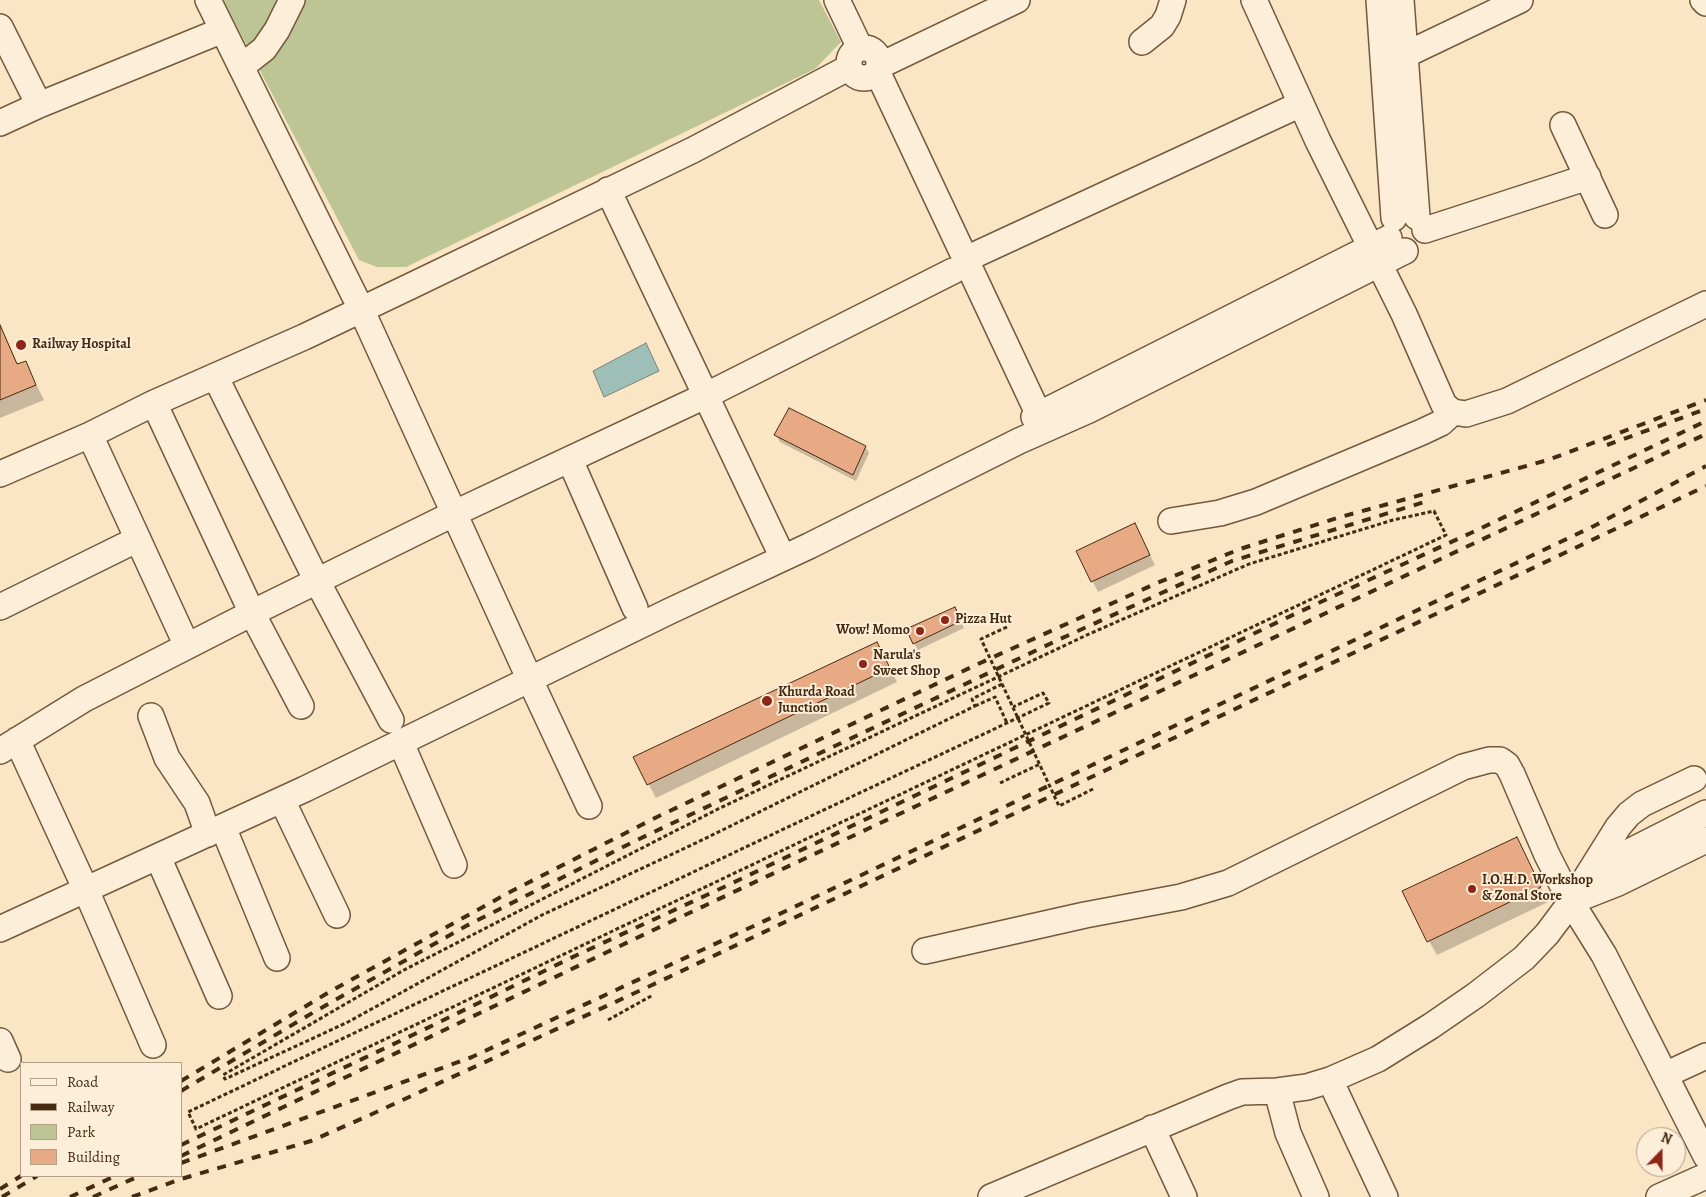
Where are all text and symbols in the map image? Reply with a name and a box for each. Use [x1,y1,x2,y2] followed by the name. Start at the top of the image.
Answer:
[32,337,131,353] place label: Railway Hospital
[14,338,28,352] marker: Railway Hospital
[955,612,1012,628] place label: Pizza Hut
[939,614,951,626] marker: Pizza Hut
[836,623,910,639] place label: Wow! Momo
[914,625,926,637] marker: Wow! Momo
[873,648,940,680] place label: Narula's Sweet Shop
[857,658,869,670] marker: Narula's Sweet Shop
[778,685,855,718] place label: Khurda Road Junction
[760,694,774,708] marker: Khurda Road Junction
[1482,873,1593,906] place label: I.O.H.D. Workshop & Zonal Store
[1466,883,1478,895] marker: I.O.H.D. Workshop & Zonal Store
[20,1062,182,1177] legend
[67,1072,98,1092] text: Road
[67,1097,114,1117] text: Railway
[67,1122,95,1142] text: Park
[1636,1127,1686,1177] north arrow
[1658,1128,1675,1149] text: N
[67,1147,120,1167] text: Building

